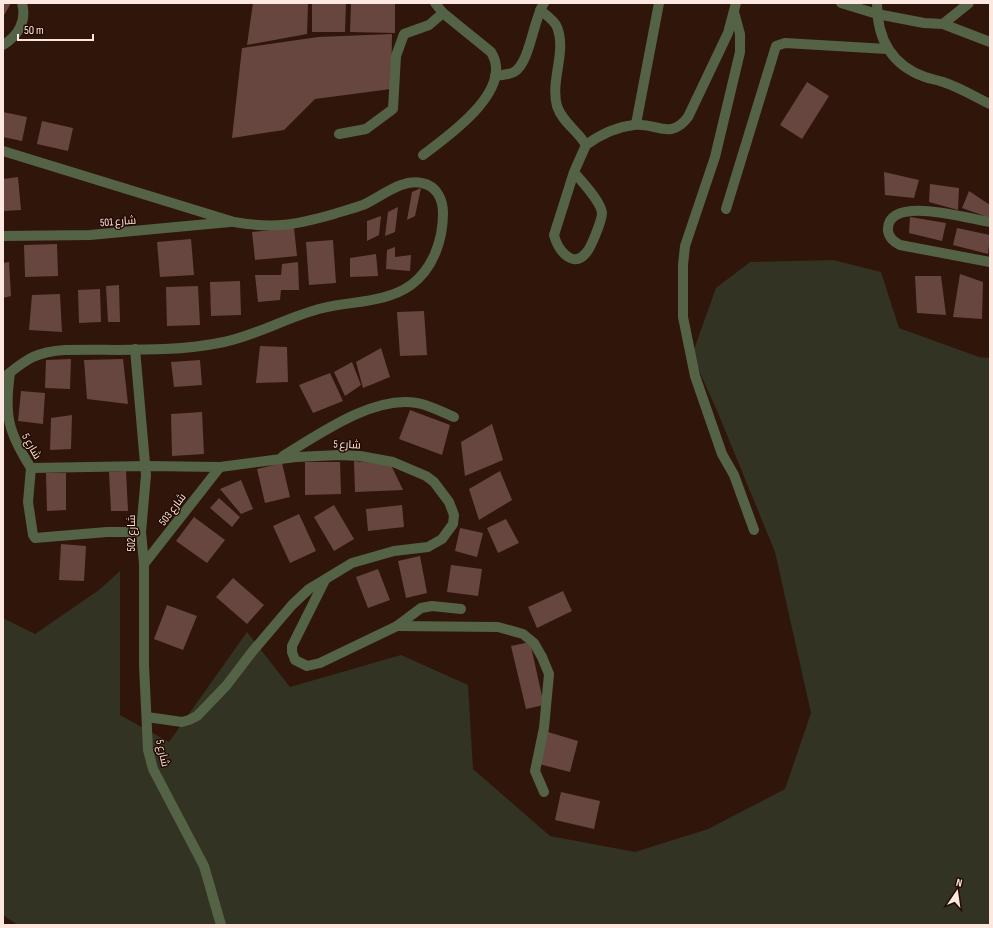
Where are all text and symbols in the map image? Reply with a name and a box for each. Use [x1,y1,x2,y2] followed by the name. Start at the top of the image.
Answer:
[18,16,93,42] scale bar
[24,23,44,38] text: 50 m
[100,214,137,230] street label: شارع 501
[18,431,44,462] street label: شارع 5
[333,438,361,452] street label: شارع 5
[156,491,190,529] street label: شارع 503
[125,515,139,551] street label: شارع 502
[152,738,172,768] street label: شارع 5
[937,872,977,912] north arrow
[955,876,964,890] text: N

